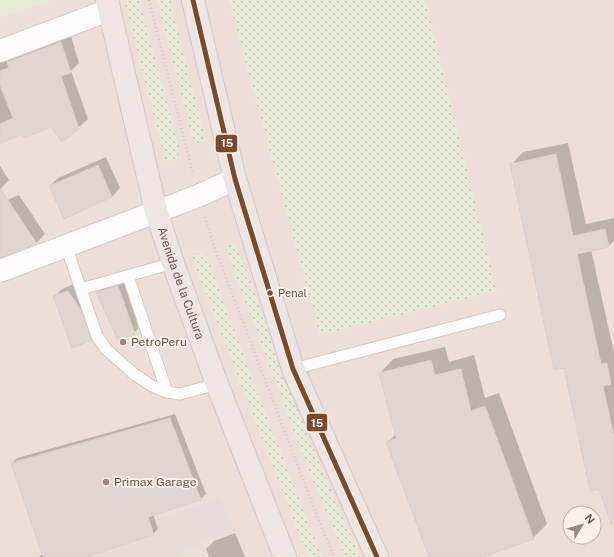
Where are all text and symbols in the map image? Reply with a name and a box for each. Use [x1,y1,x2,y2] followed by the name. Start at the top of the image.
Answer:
[215,134,238,153] line badge: 15
[221,137,233,149] text: 15
[155,225,207,341] street label: Avenida de la Cultura
[278,287,307,299] place label: Penal
[265,288,275,298] marker: Penal
[131,335,187,349] place label: PetroPeru
[118,337,128,347] marker: PetroPeru
[306,413,328,432] line badge: 15
[311,417,323,429] text: 15
[114,475,197,489] place label: Primax Garage
[101,477,111,487] marker: Primax Garage
[562,505,602,545] north arrow
[583,512,597,526] text: N

